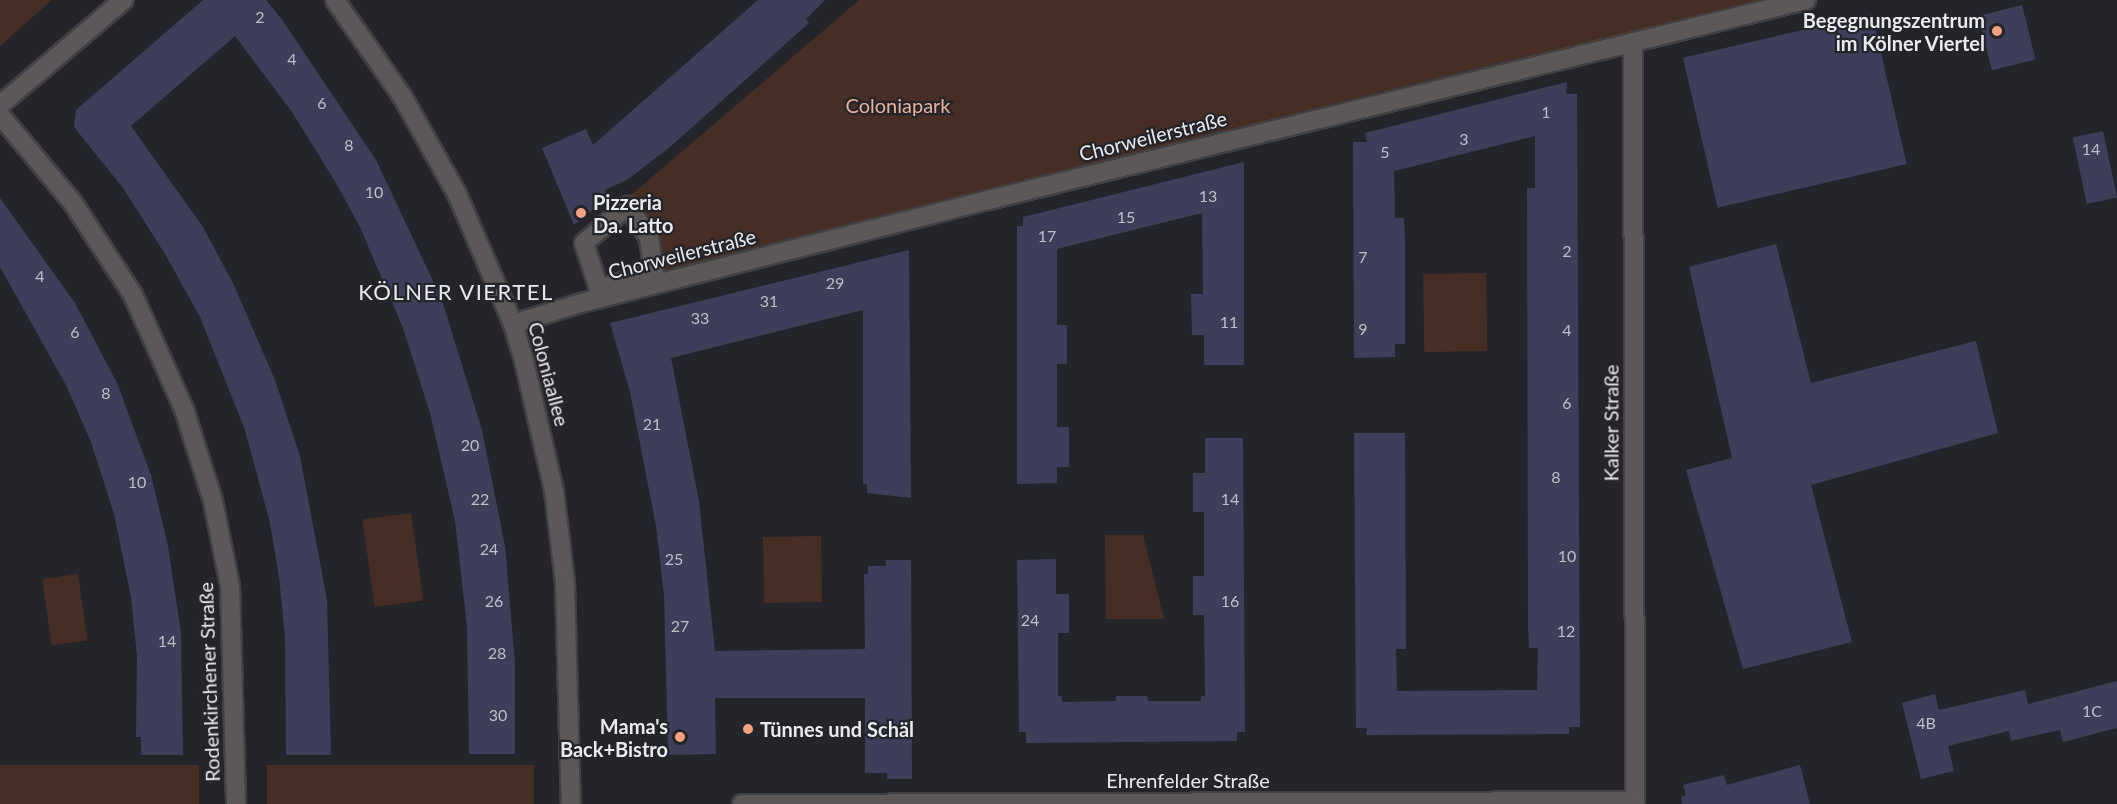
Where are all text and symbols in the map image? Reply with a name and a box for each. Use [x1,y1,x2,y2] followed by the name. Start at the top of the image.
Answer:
[255,7,265,27] house number: 2
[1803,8,1985,55] place label: Begegnungszentrum im Kölner Viertel
[1990,24,2004,38] marker: Begegnungszentrum im Kölner Viertel
[287,49,297,69] house number: 4
[317,93,327,113] house number: 6
[845,93,951,117] park label: Coloniapark
[1541,102,1551,122] house number: 1
[1077,106,1229,166] street label: Chorweilerstraße
[1459,129,1469,149] house number: 3
[344,135,354,155] house number: 8
[2082,139,2100,159] house number: 14
[1380,142,1390,162] house number: 5
[365,182,383,202] house number: 10
[1199,186,1217,206] house number: 13
[593,190,674,237] place label: Pizzeria Da. Latto
[574,206,588,220] marker: Pizzeria Da. Latto
[1117,207,1135,227] house number: 15
[606,224,758,284] street label: Chorweilerstraße
[1038,226,1056,246] house number: 17
[1562,241,1572,261] house number: 2
[1358,247,1368,267] house number: 7
[35,266,45,286] house number: 4
[826,273,844,293] house number: 29
[358,279,554,305] district label: KÖLNER VIERTEL
[760,291,778,311] house number: 31
[691,308,709,328] house number: 33
[1220,312,1238,332] house number: 11
[524,319,574,429] street label: Coloniaallee
[1358,319,1368,339] house number: 9
[1562,320,1572,340] house number: 4
[70,322,80,342] house number: 6
[1599,364,1623,482] street label: Kalker Straße
[101,383,111,403] house number: 8
[1562,393,1572,413] house number: 6
[643,414,661,434] house number: 21
[461,435,479,455] house number: 20
[1551,467,1561,487] house number: 8
[128,472,146,492] house number: 10
[471,489,489,509] house number: 22
[1221,489,1239,509] house number: 14
[480,539,498,559] house number: 24
[1558,546,1576,566] house number: 10
[665,549,683,569] house number: 25
[194,582,224,782] street label: Rodenkirchener Straße
[485,591,503,611] house number: 26
[1221,591,1239,611] house number: 16
[1021,610,1039,630] house number: 24
[671,616,689,636] house number: 27
[1557,621,1575,641] house number: 12
[158,631,176,651] house number: 14
[488,643,506,663] house number: 28
[2082,701,2102,721] house number: 1C
[489,705,507,725] house number: 30
[1916,713,1936,733] house number: 4B
[560,714,668,761] place label: Mama's Back+Bistro
[760,717,914,741] place label: Tünnes und Schäl
[741,722,755,736] marker: Tünnes und Schäl
[673,730,687,744] marker: Mama's Back+Bistro
[1106,768,1270,792] street label: Ehrenfelder Straße

